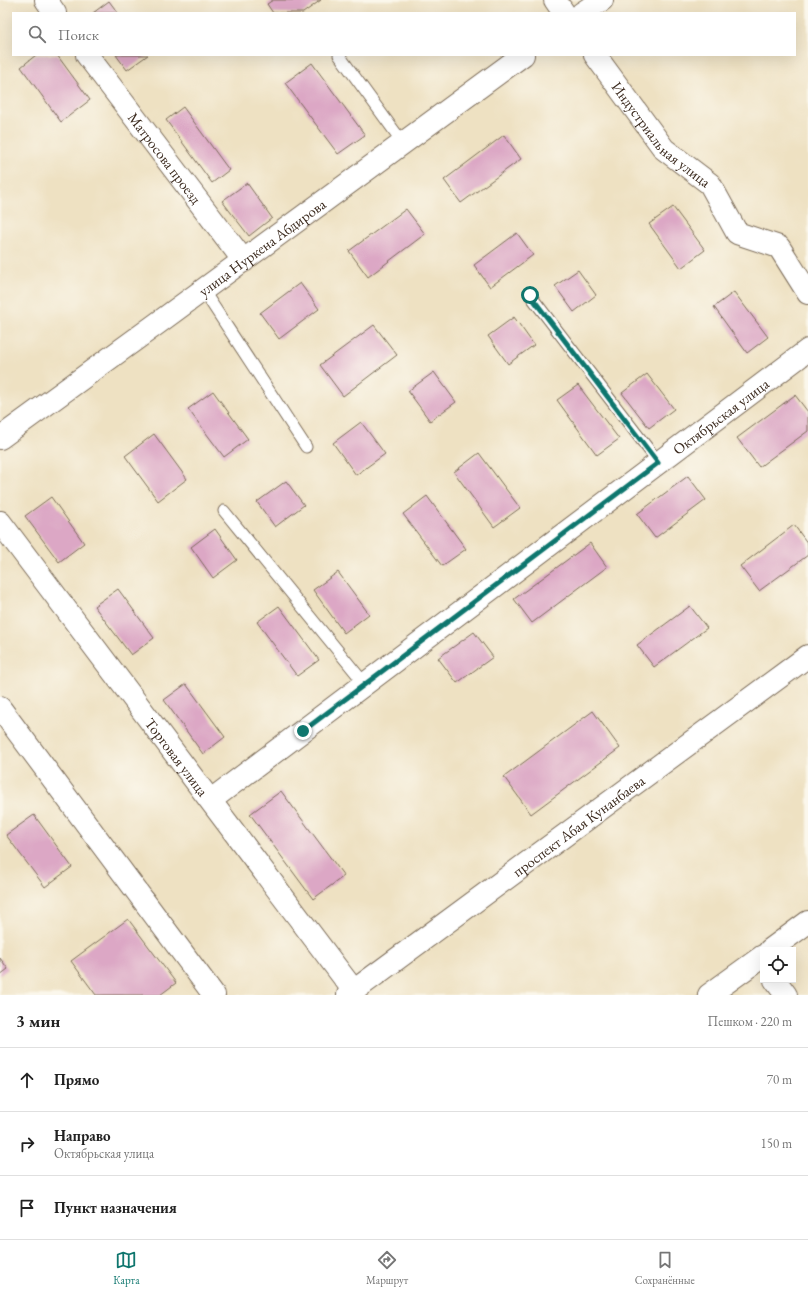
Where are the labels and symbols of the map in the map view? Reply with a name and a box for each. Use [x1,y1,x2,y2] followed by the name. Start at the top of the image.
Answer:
[608,77,715,191] street label: Индустриальная улица
[124,108,206,207] street label: Матросова проезд
[194,194,329,300] street label: улица Нуркена Абдирова
[521,286,539,304] route start
[669,374,772,458] street label: Октябрьская улица
[141,714,213,800] street label: Торговая улица
[294,722,312,740] route end
[508,770,648,880] street label: проспект Абая Кунанбаева

